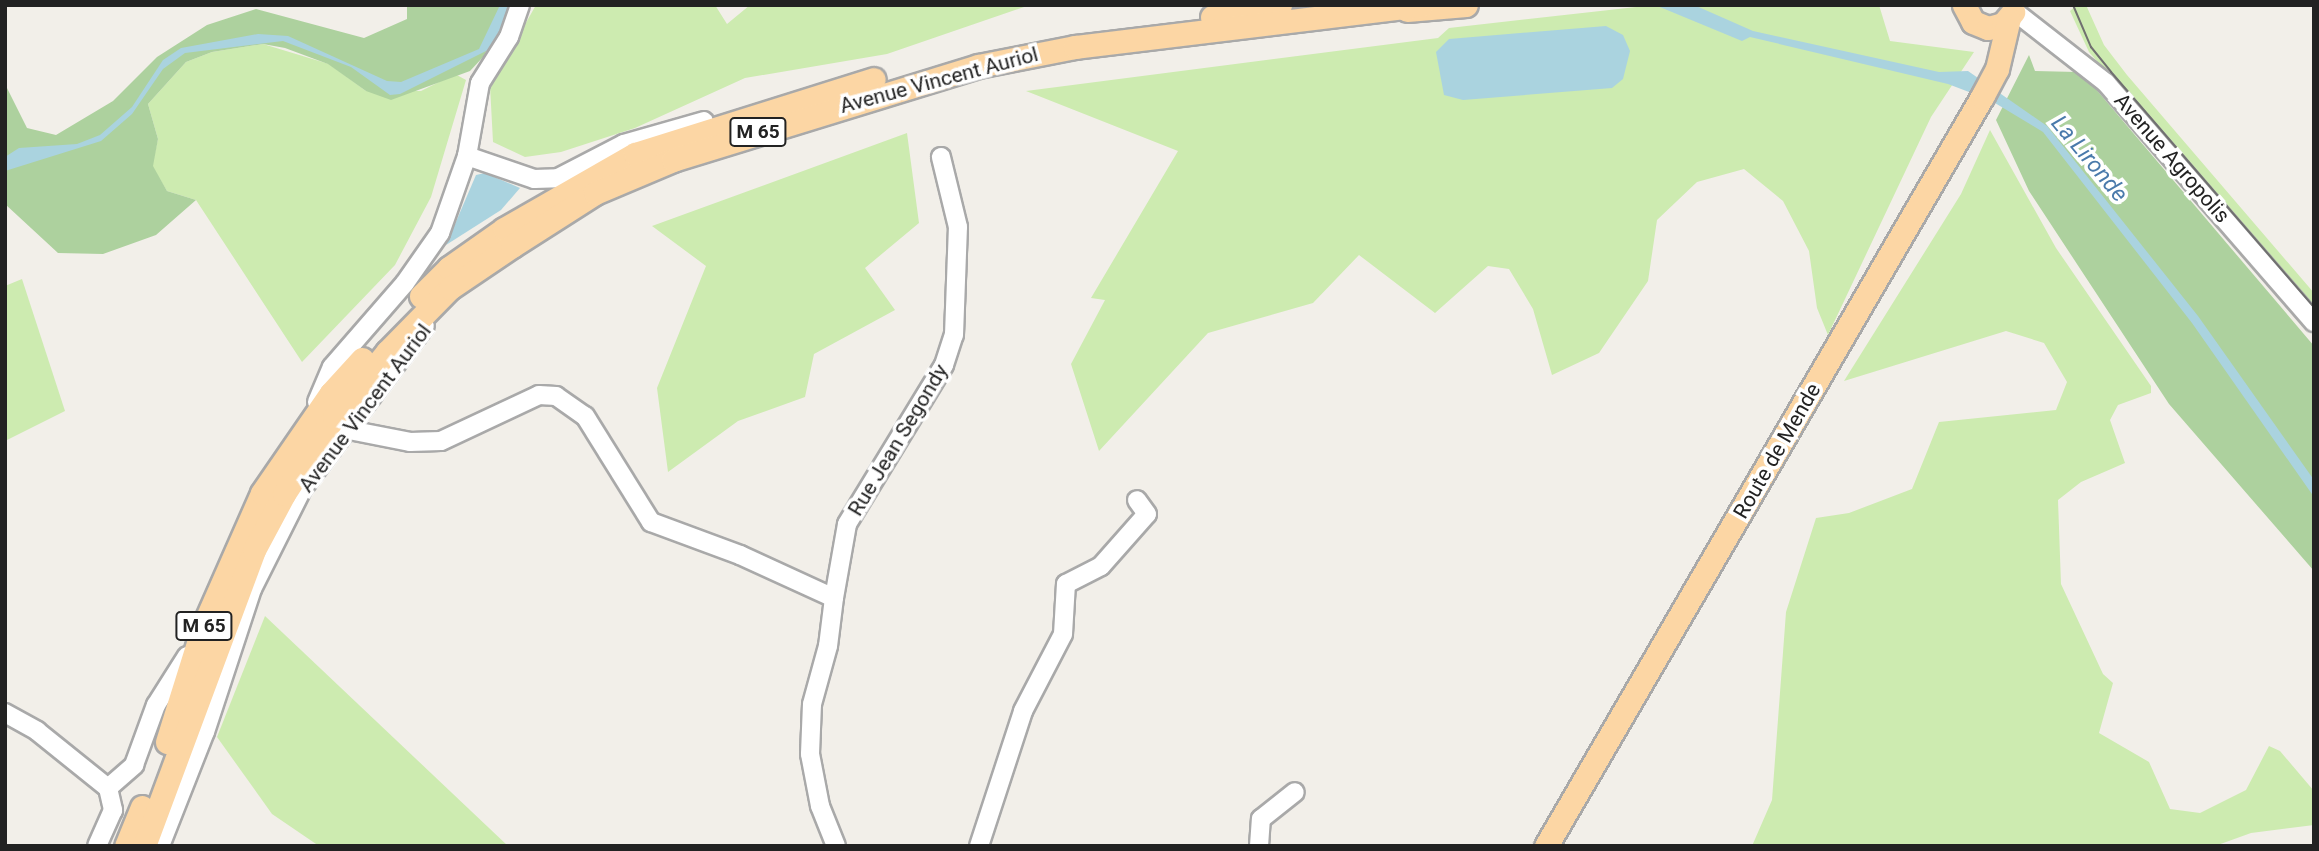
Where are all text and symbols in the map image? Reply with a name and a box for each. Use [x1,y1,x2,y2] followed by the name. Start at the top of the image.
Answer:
[837,41,1041,119] street label: Avenue Vincent Auriol
[2109,88,2235,228] street label: Avenue Agropolis
[2045,110,2133,208] water label: La Lironde
[728,116,788,148] road number: M 65
[293,319,437,497] street label: Avenue Vincent Auriol
[843,360,953,520] street label: Rue Jean Segondy
[1728,379,1826,523] street label: Route de Mende
[174,610,234,642] road number: M 65

